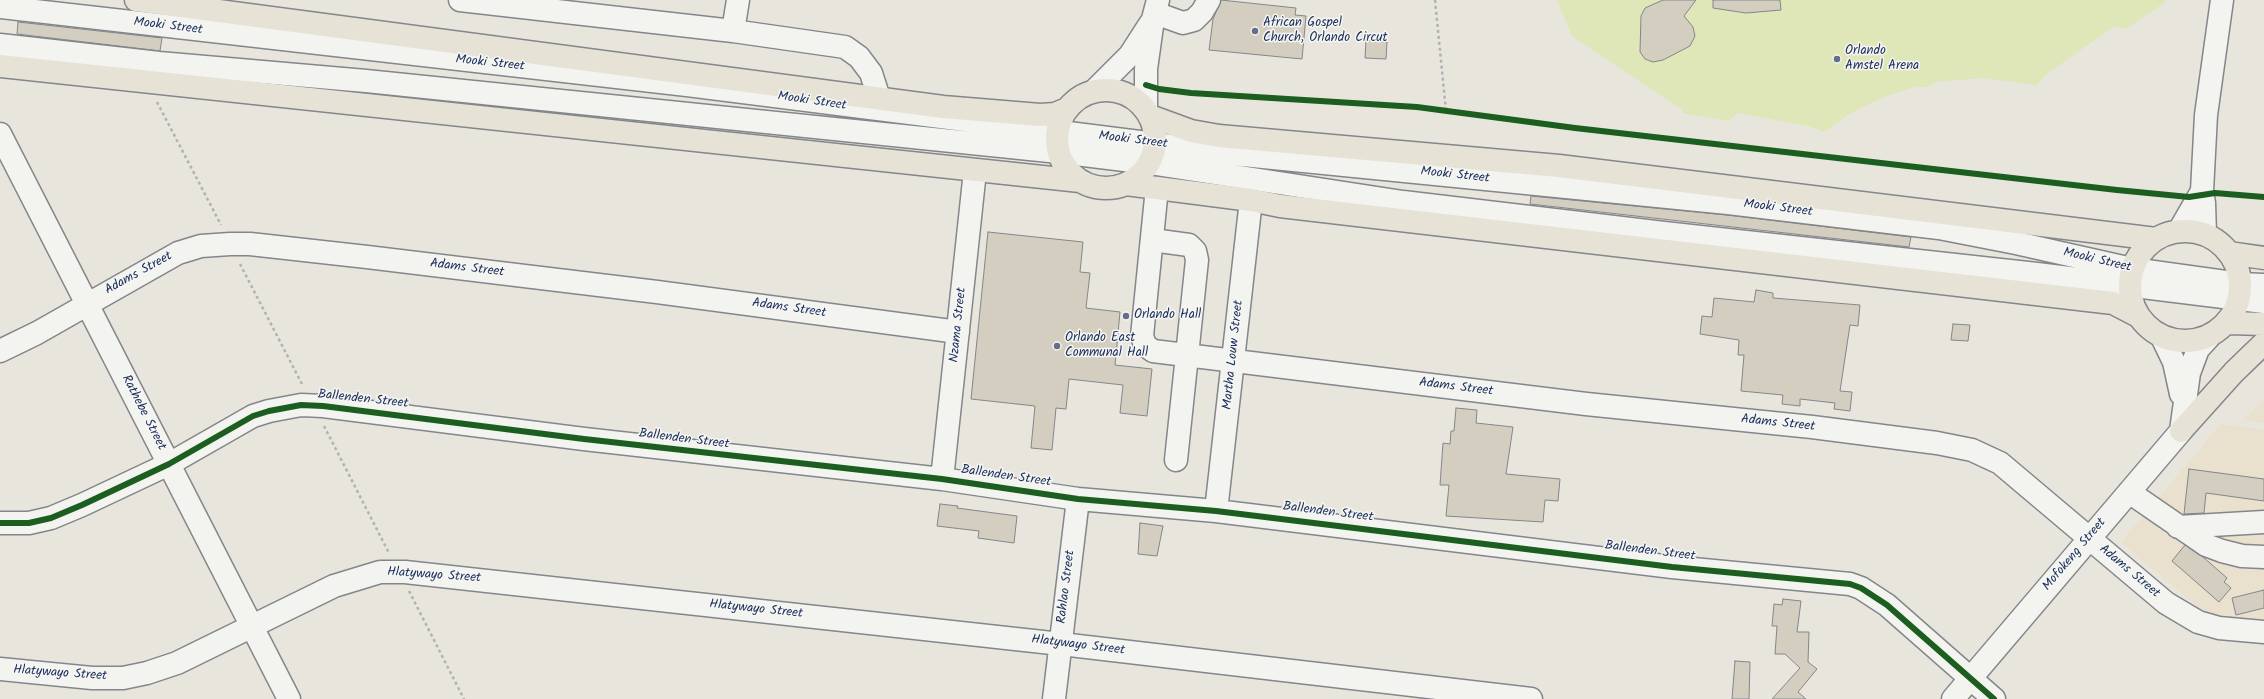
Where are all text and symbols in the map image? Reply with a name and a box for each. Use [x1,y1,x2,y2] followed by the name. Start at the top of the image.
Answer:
[133,15,203,39] street label: Mooki Street
[1263,16,1388,47] place label: African Gospel Church, Orlando Circut
[1250,26,1260,36] marker: African Gospel Church, Orlando Circut
[1845,44,1919,75] place label: Orlando Amstel Arena
[455,53,525,75] street label: Mooki Street
[1832,54,1842,64] marker: Orlando Amstel Arena
[777,89,847,115] street label: Mooki Street
[1098,129,1168,153] street label: Mooki Street
[1420,165,1490,187] street label: Mooki Street
[1743,197,1813,221] street label: Mooki Street
[2061,246,2133,276] street label: Mooki Street
[103,249,175,299] street label: Adams Street
[429,257,505,281] street label: Adams Street
[947,287,971,363] street label: Nzama Street
[751,296,827,322] street label: Adams Street
[1220,299,1248,411] street label: Martha Louw Street
[1134,308,1201,324] place label: Orlando Hall
[1121,311,1131,321] marker: Orlando Hall
[1065,331,1148,362] place label: Orlando East Communal Hall
[1052,341,1062,351] marker: Orlando East Communal Hall
[117,373,169,453] street label: Rathebe Street
[1418,376,1494,400] street label: Adams Street
[317,387,409,413] street label: Ballenden Street
[1740,412,1816,436] street label: Adams Street
[638,427,730,453] street label: Ballenden Street
[960,463,1052,491] street label: Ballenden Street
[1282,500,1374,526] street label: Ballenden Street
[2040,515,2110,595] street label: Mofokeng Street
[1604,539,1696,565] street label: Ballenden Street
[2095,542,2163,602] street label: Adams Street
[1055,549,1079,625] street label: Rahlao Street
[387,565,481,587] street label: Hlatywayo Street
[708,597,804,623] street label: Hlatywayo Street
[1030,633,1126,659] street label: Hlatywayo Street
[13,663,107,685] street label: Hlatywayo Street

